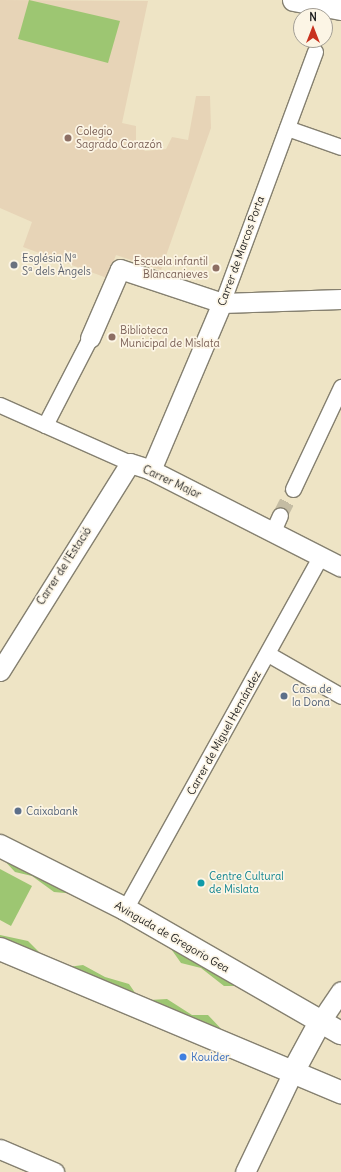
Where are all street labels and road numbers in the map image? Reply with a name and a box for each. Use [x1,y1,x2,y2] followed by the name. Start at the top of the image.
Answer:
[215,194,267,308] street label: Carrer de Marcos Porta
[140,463,204,501] street label: Carrer Major
[34,525,94,607] street label: Carrer de l'Estació
[184,669,264,797] street label: Carrer de Miguel Hernández
[112,899,232,975] street label: Avinguda de Gregorio Gea

